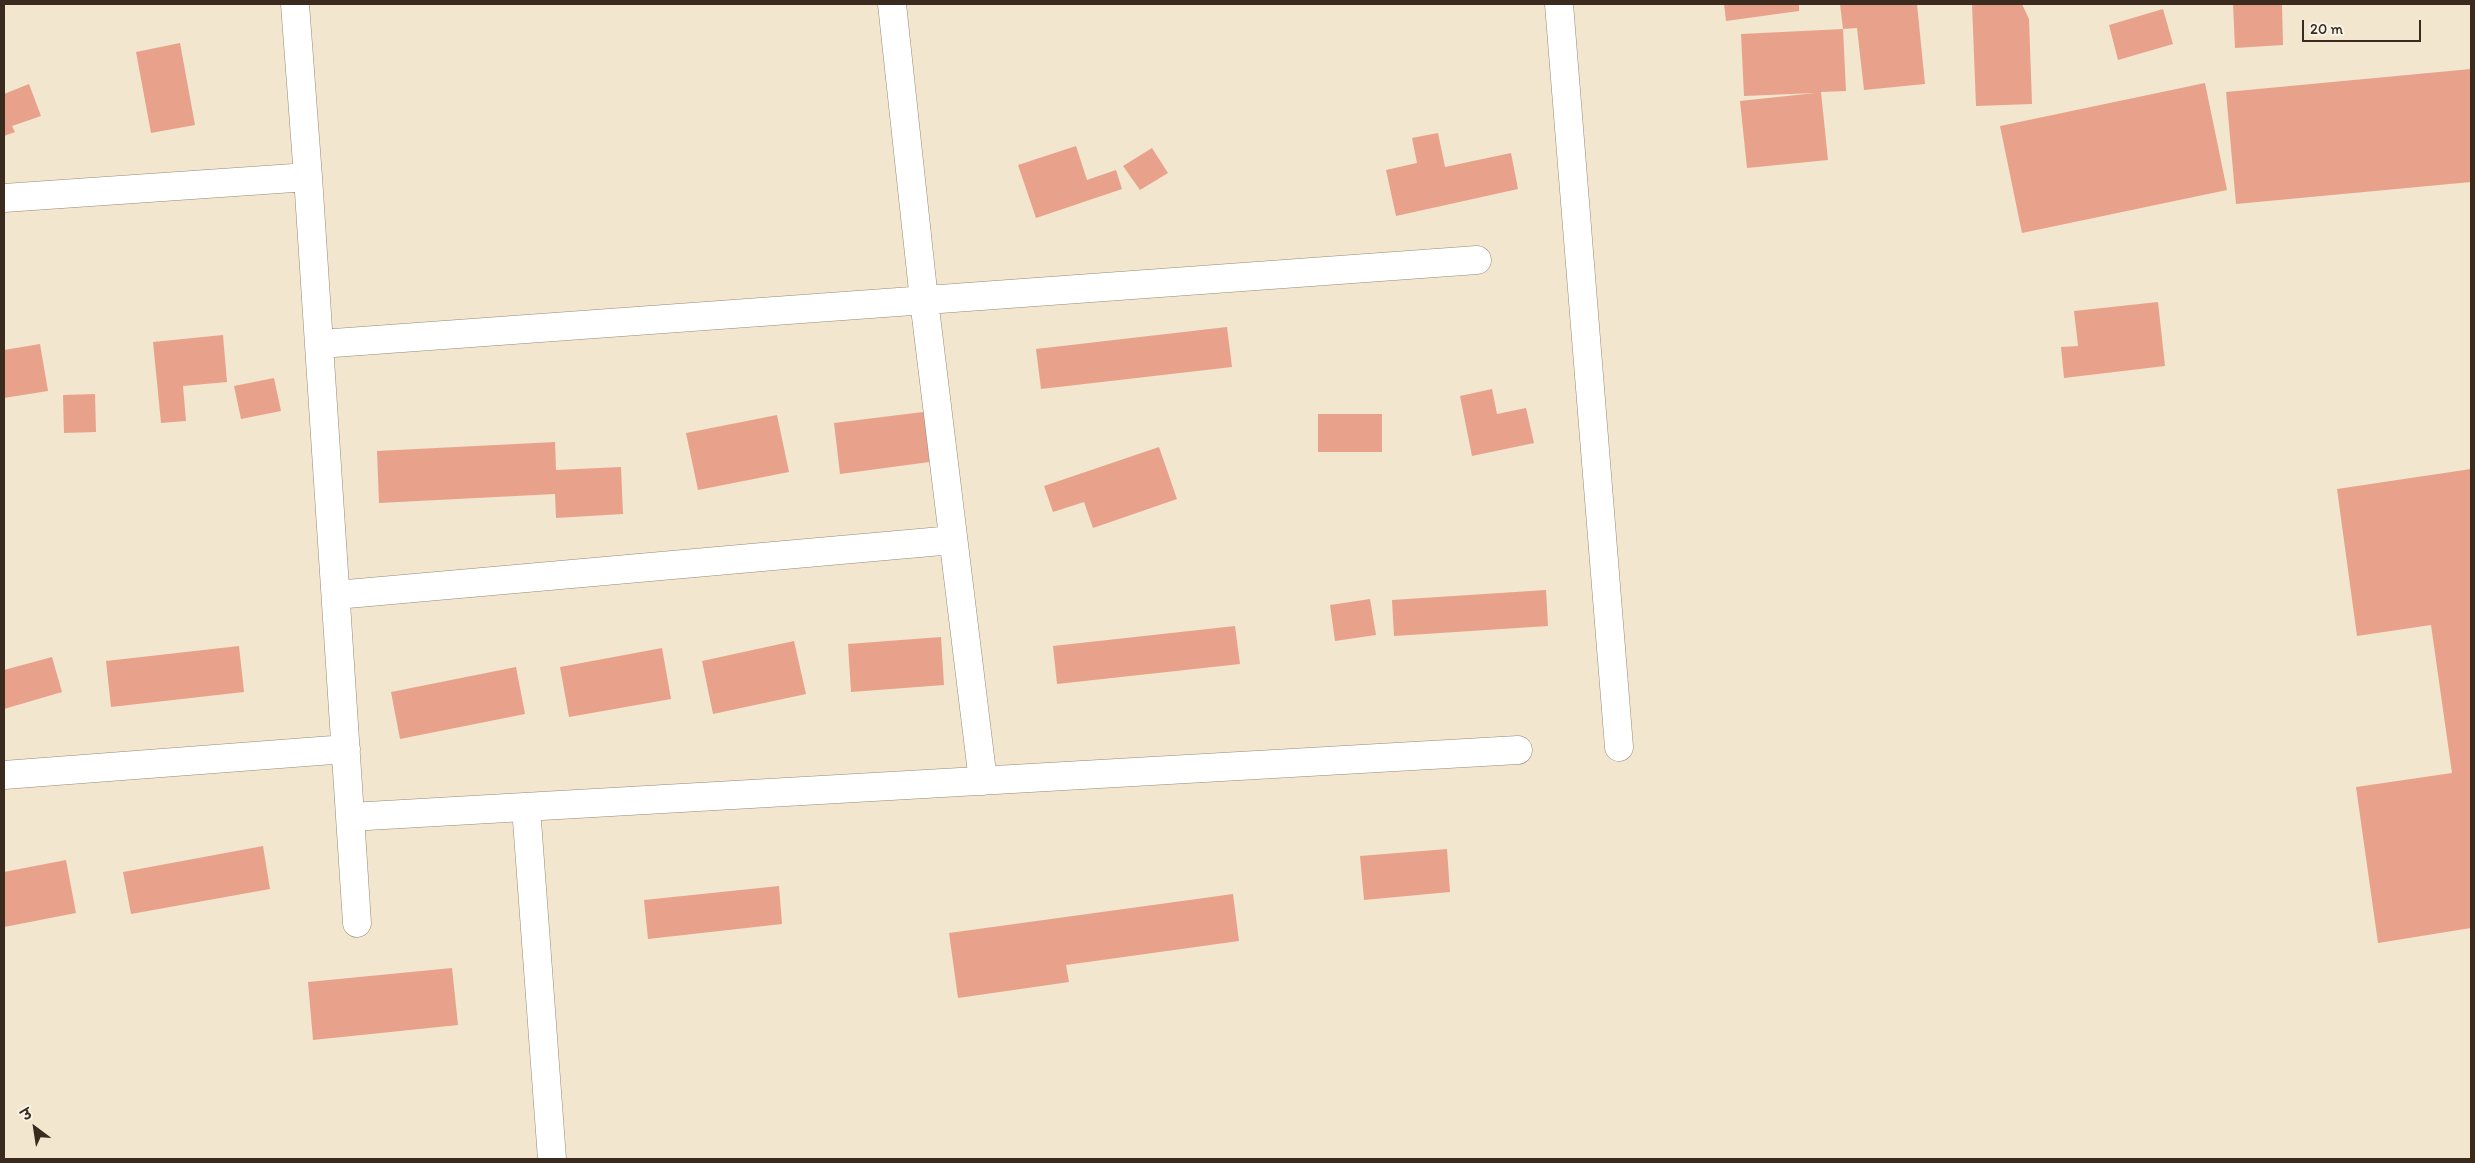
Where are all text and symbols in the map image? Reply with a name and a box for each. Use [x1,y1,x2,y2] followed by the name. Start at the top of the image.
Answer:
[2305,10,2424,42] scale bar
[2310,20,2343,38] text: 20 m
[10,1103,60,1153] north arrow
[19,1105,35,1124] text: उ

